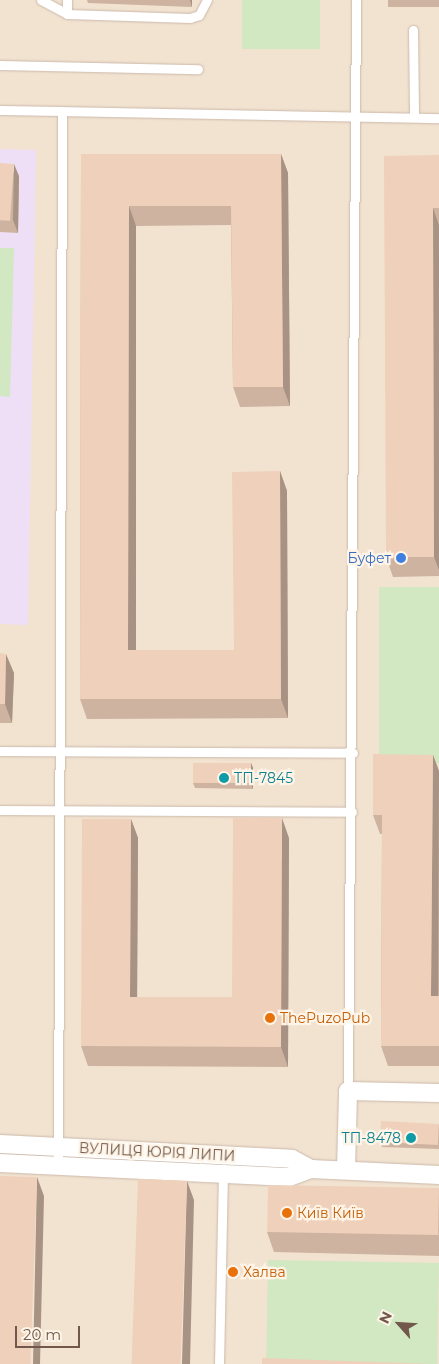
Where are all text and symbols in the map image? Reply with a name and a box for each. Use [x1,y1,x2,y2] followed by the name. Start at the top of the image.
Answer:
[348,550,391,566] place label: Буфет
[395,552,407,564] marker: Буфет
[234,770,293,786] place label: ТП-7845
[218,772,230,784] marker: ТП-7845
[280,1010,370,1026] place label: ThePuzoPub
[264,1012,276,1024] marker: ThePuzoPub
[341,1130,401,1146] place label: ТП-8478
[405,1132,417,1144] marker: ТП-8478
[79,1140,235,1164] street label: ВУЛИЦЯ ЮРІЯ ЛИПИ
[297,1205,364,1221] place label: Київ Київ
[281,1207,293,1219] marker: Київ Київ
[243,1264,286,1280] place label: Халва
[227,1266,239,1278] marker: Халва
[374,1299,424,1349] north arrow
[375,1308,396,1326] text: N
[18,1316,82,1348] scale bar
[23,1325,61,1344] text: 20 m

